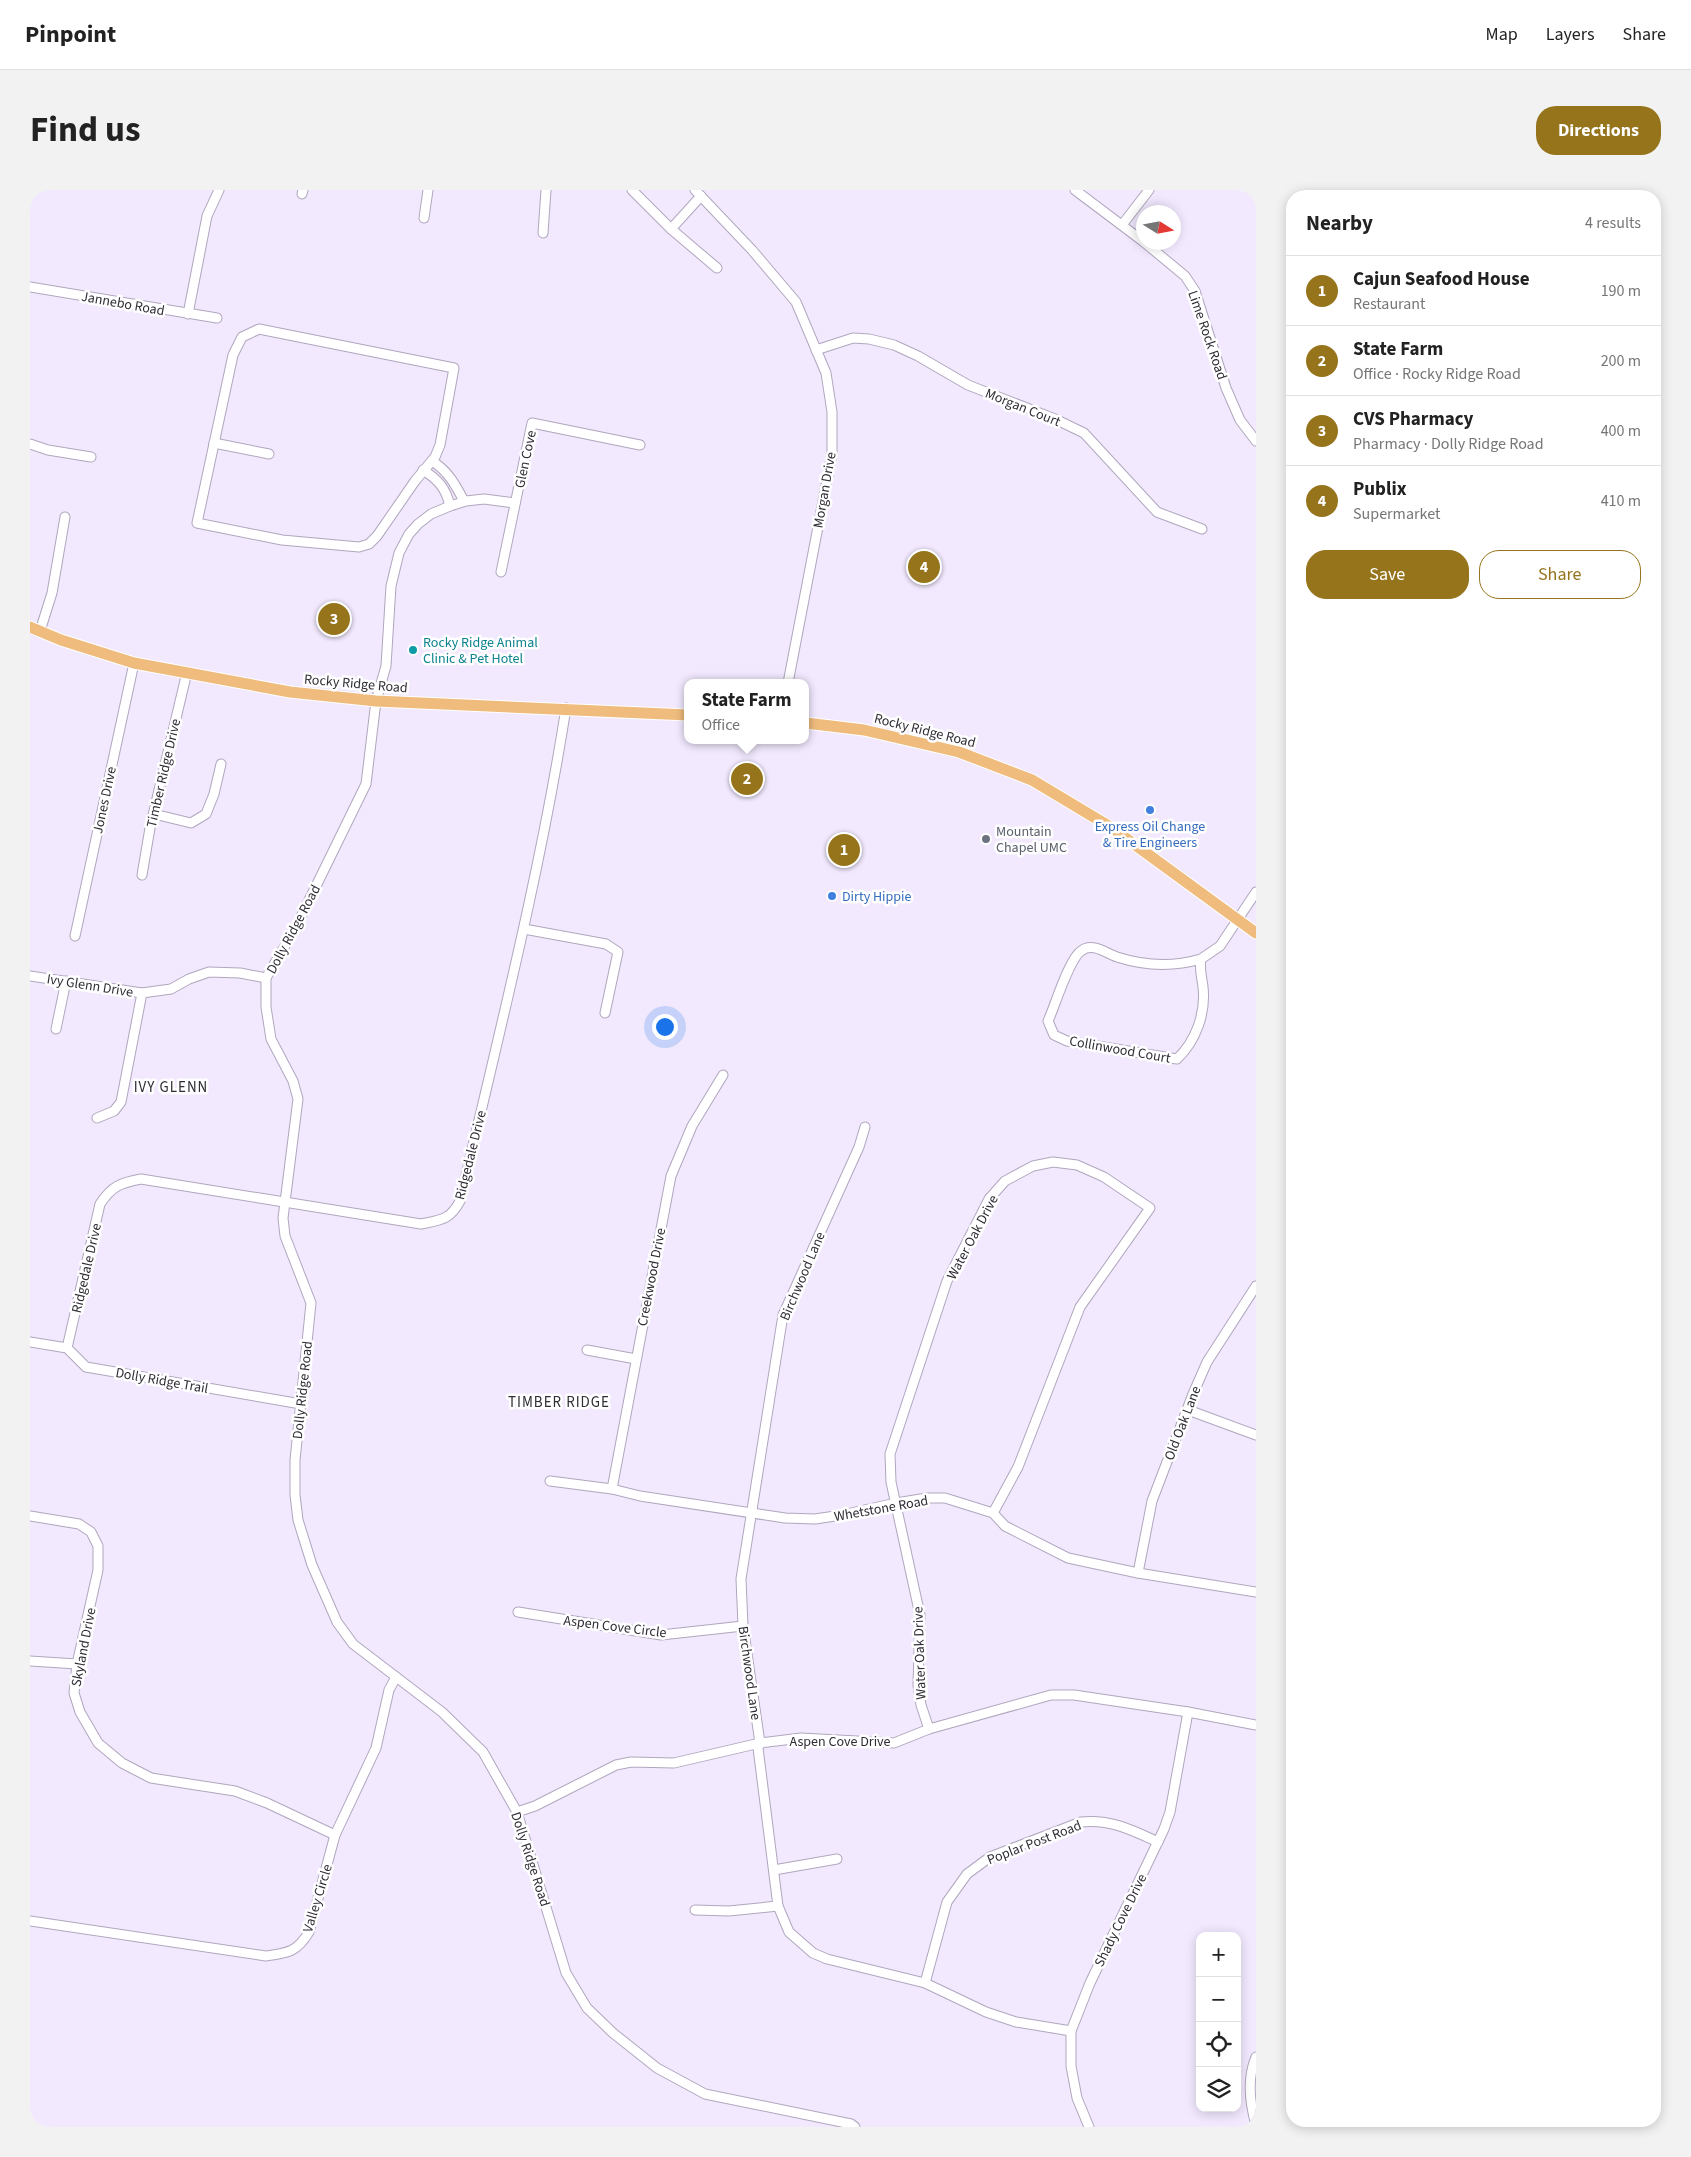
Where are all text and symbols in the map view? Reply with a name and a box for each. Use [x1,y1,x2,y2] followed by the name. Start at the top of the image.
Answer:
[25,17,116,52] text: Pinpoint
[1486,22,1518,47] text: Map
[1546,22,1595,47] text: Layers
[1623,22,1666,47] text: Share
[30,105,140,155] text: Find us
[1536,106,1661,155] button: Directions
[1136,205,1181,250] north arrow
[1306,208,1373,238] text: Nearby
[1585,212,1641,234] text: 4 results
[1353,266,1530,293] text: Cajun Seafood House
[1318,280,1326,302] text: 1
[1601,280,1641,302] text: 190 m
[80,287,166,321] street label: Jannebo Road
[1182,288,1232,383] street label: Lime Rock Road
[1353,293,1426,315] text: Restaurant
[1353,336,1443,363] text: State Farm
[1318,350,1326,372] text: 2
[1601,350,1641,372] text: 200 m
[1353,363,1521,385] text: Office · Rocky Ridge Road
[982,384,1064,432] street label: Morgan Court
[1353,406,1474,433] text: CVS Pharmacy
[1318,420,1326,442] text: 3
[1601,420,1641,442] text: 400 m
[510,428,542,490] street label: Glen Cove
[1353,433,1544,455] text: Pharmacy · Dolly Ridge Road
[808,450,842,530] street label: Morgan Drive
[1353,476,1406,503] text: Publix
[1318,490,1326,512] text: 4
[1601,490,1641,512] text: 410 m
[1353,503,1440,525] text: Supermarket
[908,548,940,586] pin: 4
[1306,550,1469,599] button: Save
[1479,550,1641,599] button: Share
[318,600,350,638] pin: 3
[423,633,538,669] place label: Rocky Ridge Animal Clinic & Pet Hotel
[407,644,419,656] marker: Rocky Ridge Animal Clinic & Pet Hotel
[303,670,409,698] street label: Rocky Ridge Road
[684,679,809,744] popup
[701,687,792,714] text: State Farm
[872,709,978,753] street label: Rocky Ridge Road
[701,714,740,736] text: Office
[142,717,186,830] street label: Timber Ridge Drive
[731,760,763,798] pin: 2
[88,765,122,835] street label: Jones Drive
[1144,804,1156,816] marker: Express Oil Change & Tire Engineers
[1095,817,1205,853] place label: Express Oil Change & Tire Engineers
[996,822,1067,858] place label: Mountain Chapel UMC
[828,831,860,869] pin: 1
[980,833,992,845] marker: Mountain Chapel UMC
[262,881,326,978] street label: Dolly Ridge Road
[842,887,912,907] place label: Dirty Hippie
[826,890,838,902] marker: Dirty Hippie
[45,969,135,1003] street label: Ivy Glenn Drive
[652,1014,678,1040] your location
[1068,1031,1172,1069] street label: Collinwood Court
[134,1077,208,1098] district label: IVY GLENN
[450,1108,492,1202] street label: Ridgedale Drive
[942,1192,1004,1283] street label: Water Oak Drive
[67,1221,107,1315] street label: Ridgedale Drive
[633,1226,671,1328] street label: Creekwood Drive
[775,1229,831,1324] street label: Birchwood Lane
[288,1340,318,1440] street label: Dolly Ridge Road
[114,1363,210,1399] street label: Dolly Ridge Trail
[1160,1383,1206,1463] street label: Old Oak Lane
[508,1392,610,1413] district label: TIMBER RIDGE
[833,1491,930,1527] street label: Whetstone Road
[67,1606,101,1688] street label: Skyland Drive
[908,1606,932,1700] street label: Water Oak Drive
[562,1611,668,1643] street label: Aspen Cove Circle
[733,1625,766,1721] street label: Birchwood Lane
[789,1732,891,1752] street label: Aspen Cove Drive
[505,1809,555,1909] street label: Dolly Ridge Road
[984,1816,1084,1870] street label: Poplar Post Road
[298,1862,338,1935] street label: Valley Circle
[1090,1870,1152,1970] street label: Shady Cove Drive
[1196,1932,1241,2112] map controls
[1196,1932,1241,1977] button: +
[1196,1977,1241,2022] button: −
[1196,2022,1241,2067] button: locate
[1196,2067,1241,2112] button: layers

